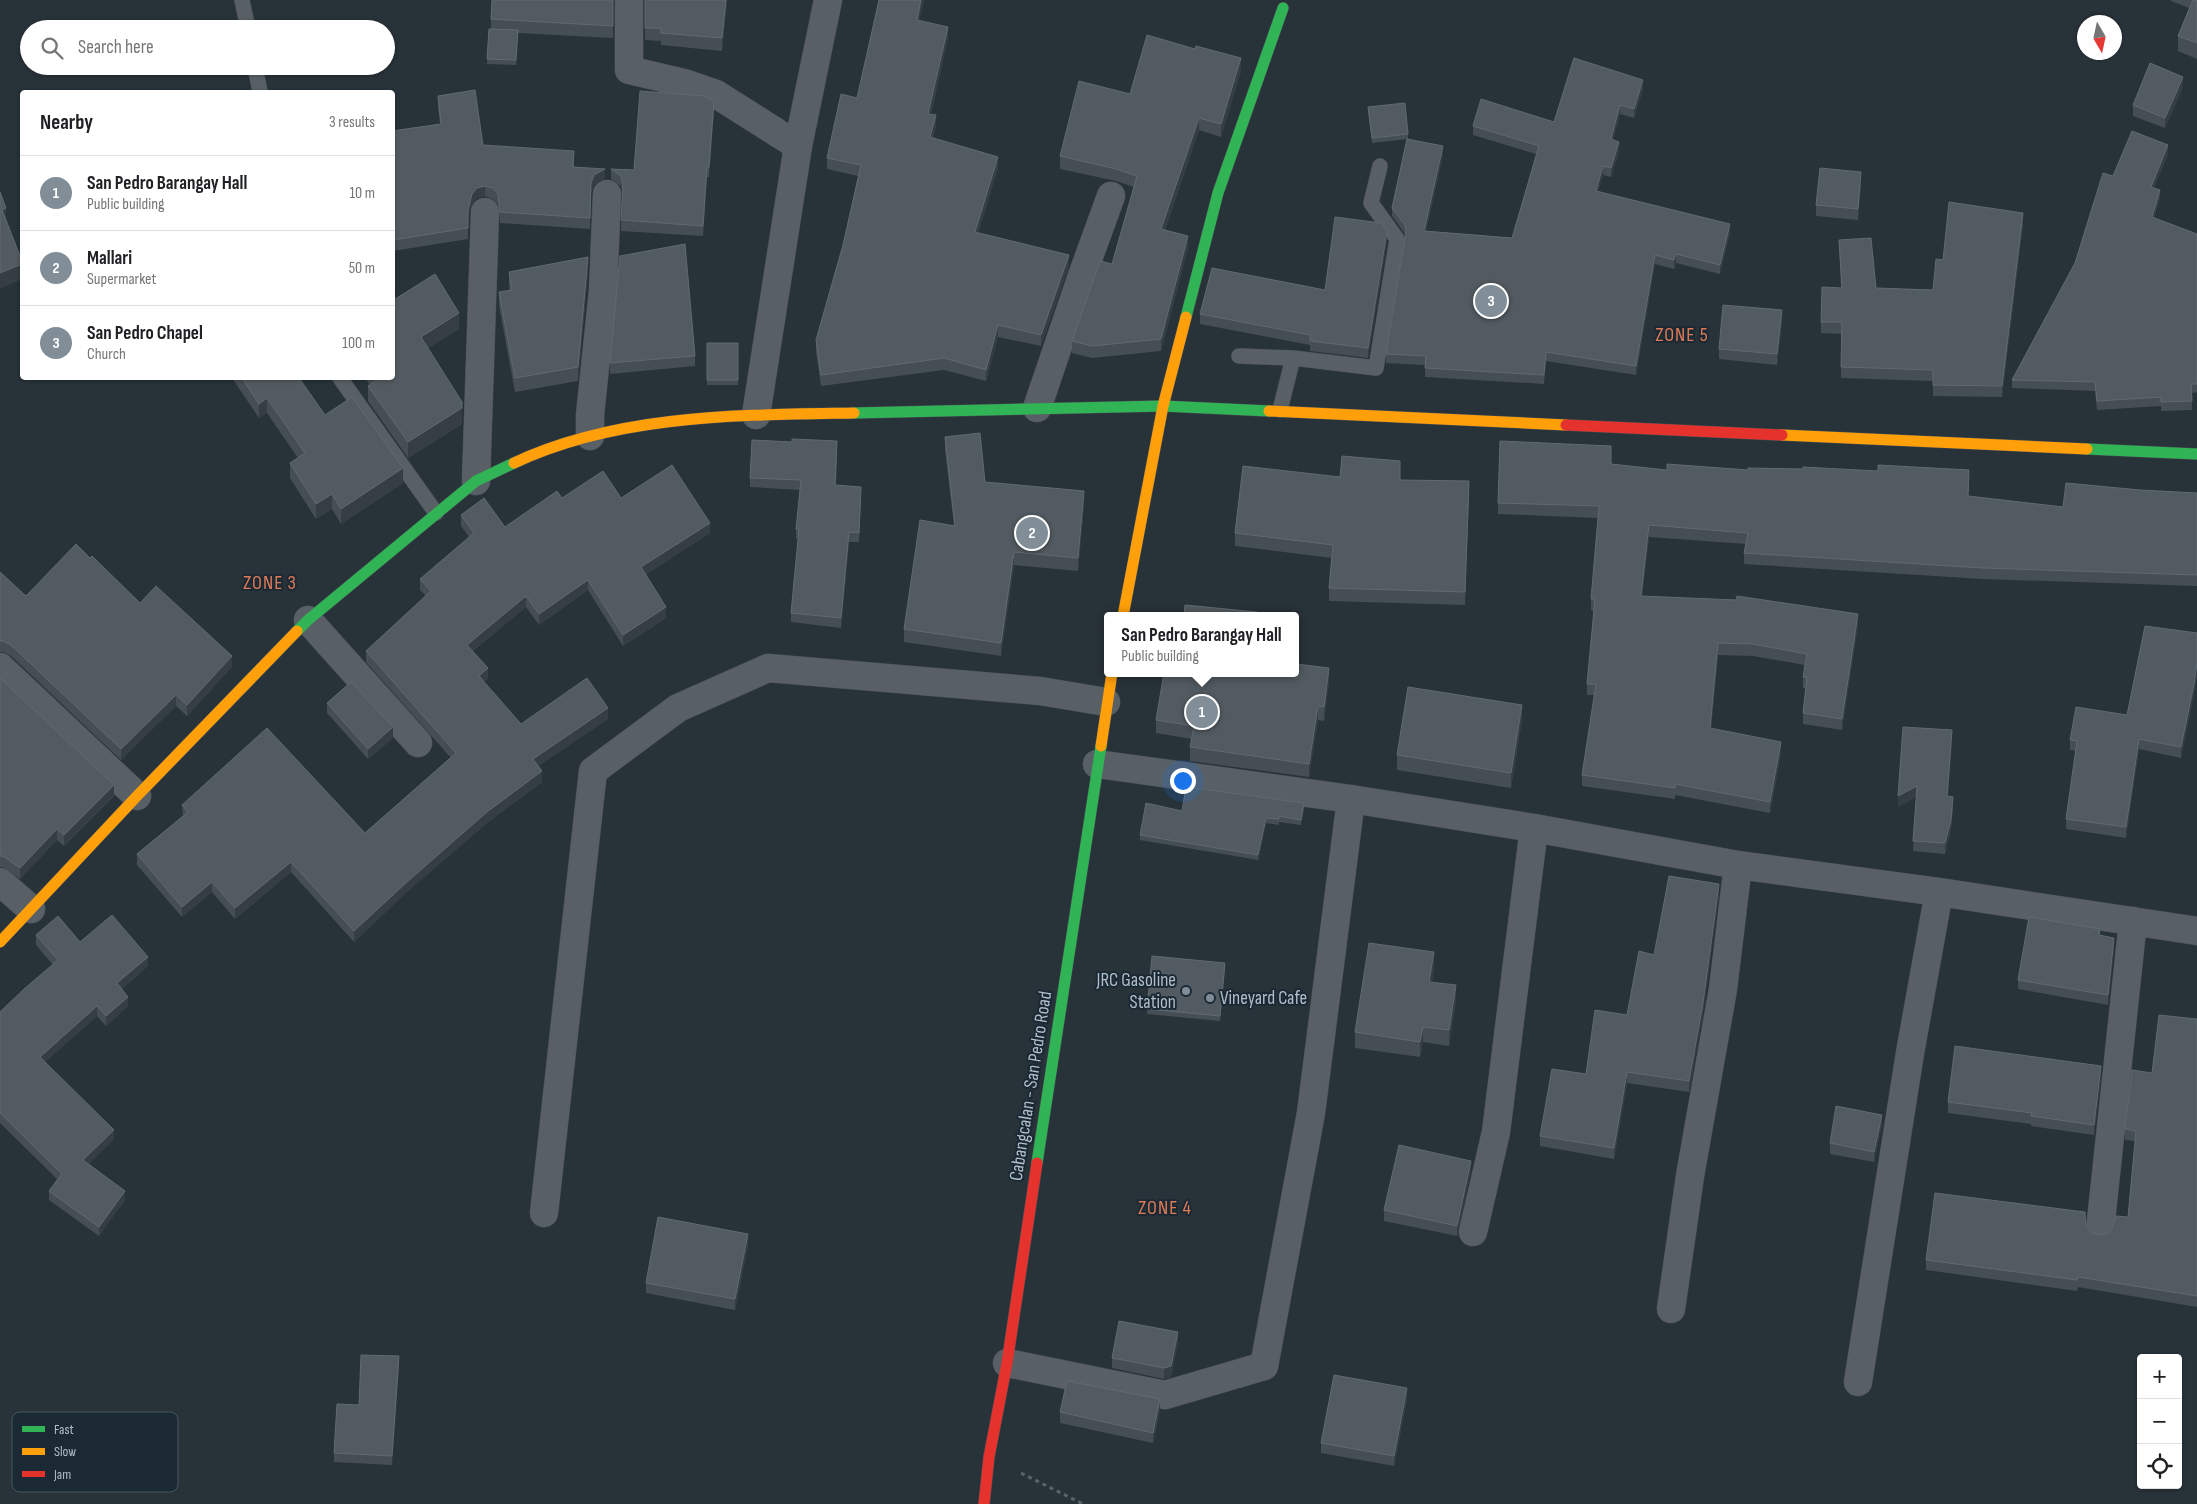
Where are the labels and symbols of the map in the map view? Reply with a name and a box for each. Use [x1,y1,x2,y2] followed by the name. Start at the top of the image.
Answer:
[2077,15,2122,60] north arrow
[1475,282,1507,320] pin: 3
[1655,323,1709,347] district label: ZONE 5
[1016,514,1048,552] pin: 2
[243,571,297,595] district label: ZONE 3
[1186,693,1218,731] pin: 1
[1170,768,1196,794] your location
[1096,969,1176,1014] place label: JRC Gasoline Station
[1180,985,1192,997] marker: JRC Gasoline Station
[1220,987,1307,1010] place label: Vineyard Cafe
[1005,990,1057,1182] street label: Cabangcalan - San Pedro Road
[1204,992,1216,1004] marker: Vineyard Cafe
[1138,1196,1192,1220] district label: ZONE 4
[12,1412,178,1492] legend
[54,1421,74,1438] text: Fast
[54,1443,76,1460] text: Slow
[53,1466,71,1483] text: Jam

